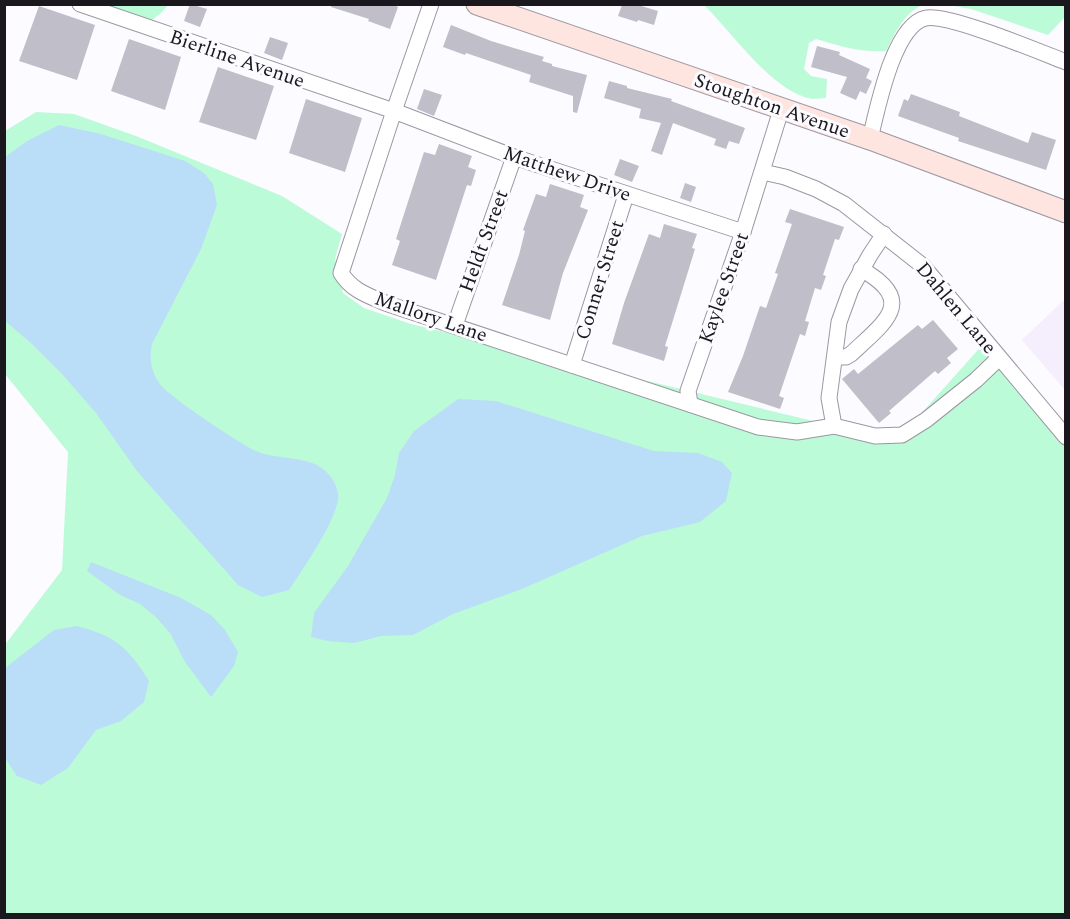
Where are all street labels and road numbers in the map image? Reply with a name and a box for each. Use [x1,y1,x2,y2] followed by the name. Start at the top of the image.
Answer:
[165,22,309,96] street label: Bierline Avenue
[690,65,854,147] street label: Stoughton Avenue
[499,138,635,210] street label: Matthew Drive
[452,185,516,297] street label: Heldt Street
[568,216,632,344] street label: Conner Street
[691,228,757,348] street label: Kaylee Street
[908,255,1004,361] street label: Dahlen Lane
[370,284,492,350] street label: Mallory Lane

